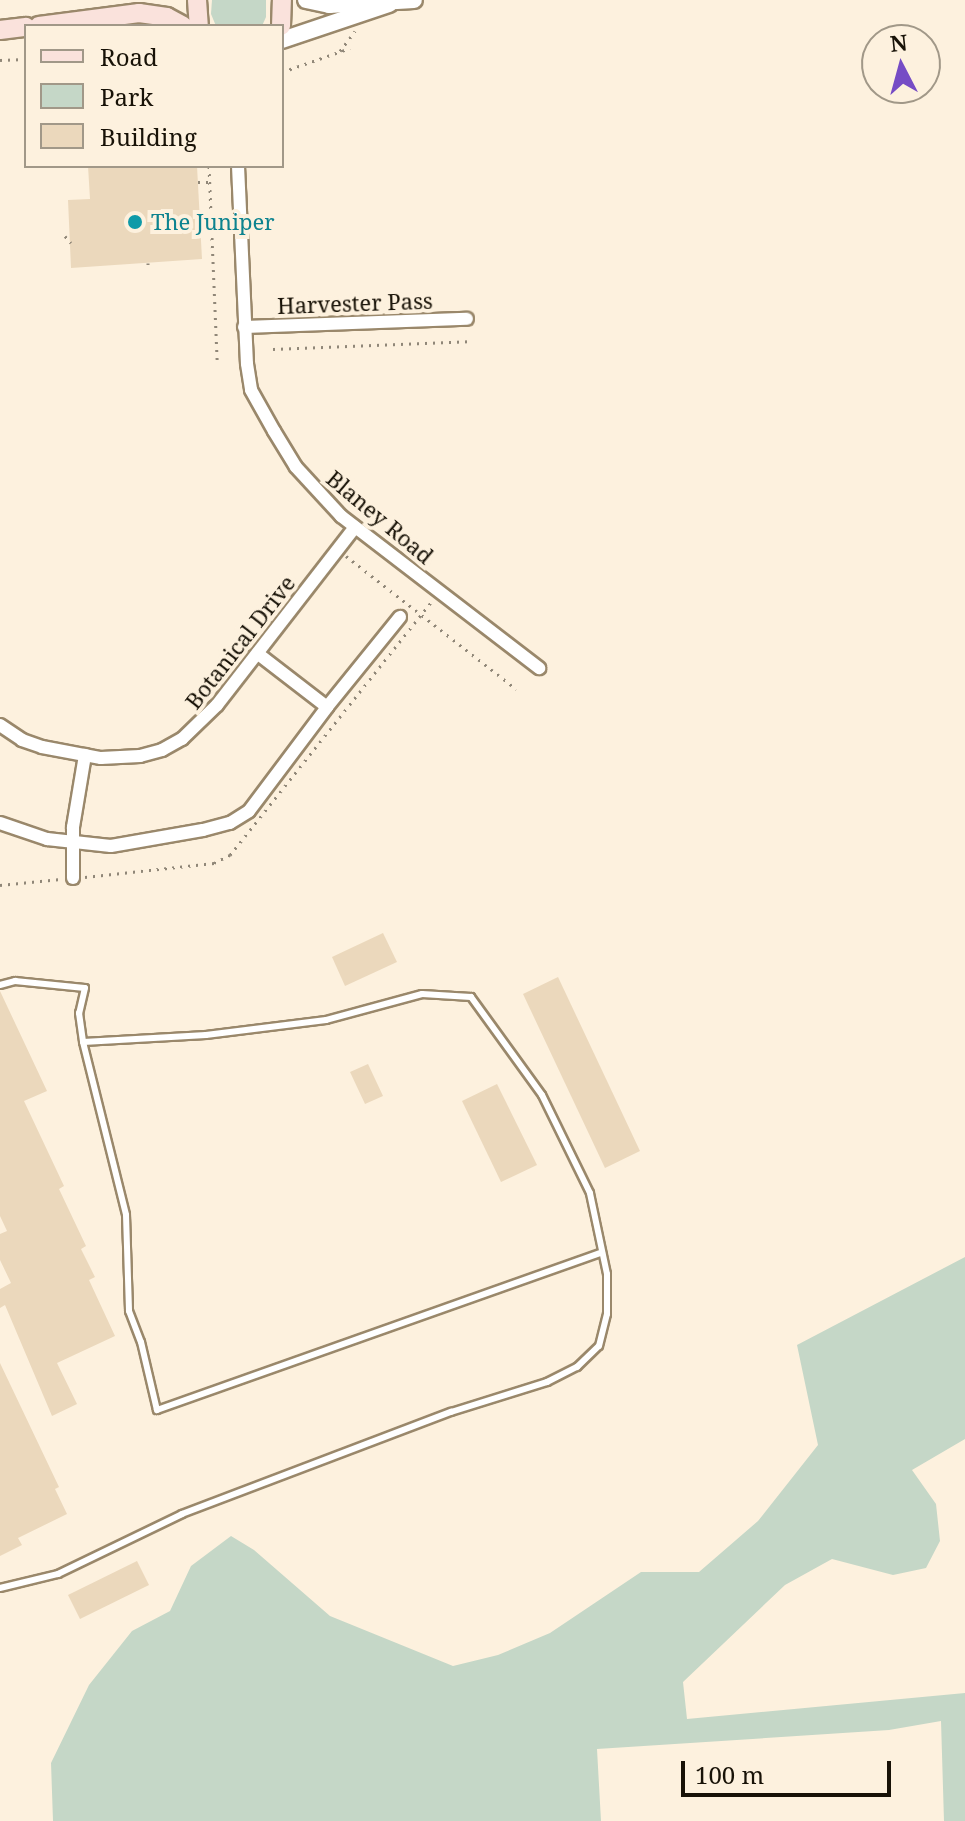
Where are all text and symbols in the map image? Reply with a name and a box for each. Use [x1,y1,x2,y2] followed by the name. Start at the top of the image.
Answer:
[24,24,284,168] legend
[861,24,941,104] north arrow
[889,26,909,58] text: N
[100,40,158,73] text: Road
[100,80,153,113] text: Park
[100,120,197,153] text: Building
[151,209,275,235] place label: The Juniper
[126,213,144,231] marker: The Juniper
[277,287,433,319] street label: Harvester Pass
[321,465,439,569] street label: Blaney Road
[180,570,300,714] street label: Botanical Drive
[685,1745,895,1795] scale bar
[695,1758,764,1791] text: 100 m

